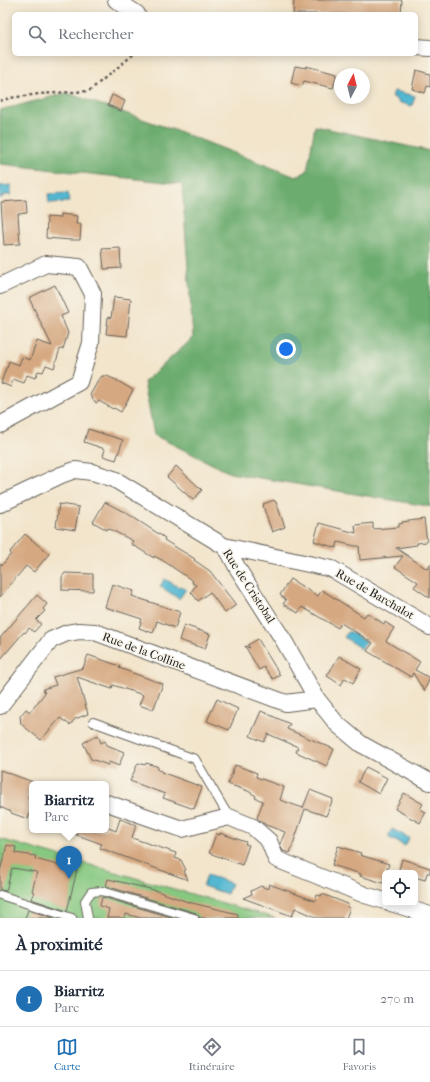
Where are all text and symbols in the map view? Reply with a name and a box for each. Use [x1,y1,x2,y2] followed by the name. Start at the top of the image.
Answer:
[12,12,418,56] search box
[26,23,48,45] icon: search
[58,25,133,43] text: Rechercher
[334,68,370,104] north arrow
[276,339,296,359] your location
[220,546,278,626] street label: Rue de Cristobal
[333,566,417,622] street label: Rue de Barchalot
[101,629,187,673] street label: Rue de la Colline
[29,781,109,833] popup
[44,791,94,809] text: Biarritz
[44,809,69,824] text: Parc
[56,846,82,879] pin: 1
[382,870,418,906] map controls
[382,870,418,906] button: locate
[16,934,103,954] text: À proximité
[54,982,104,1000] text: Biarritz
[27,991,31,1006] text: 1
[380,991,414,1006] text: 270 m
[54,1000,79,1015] text: Parc
[54,1036,81,1073] tab: Carte
[188,1036,235,1073] tab: Itinéraire
[343,1036,376,1073] tab: Favoris

